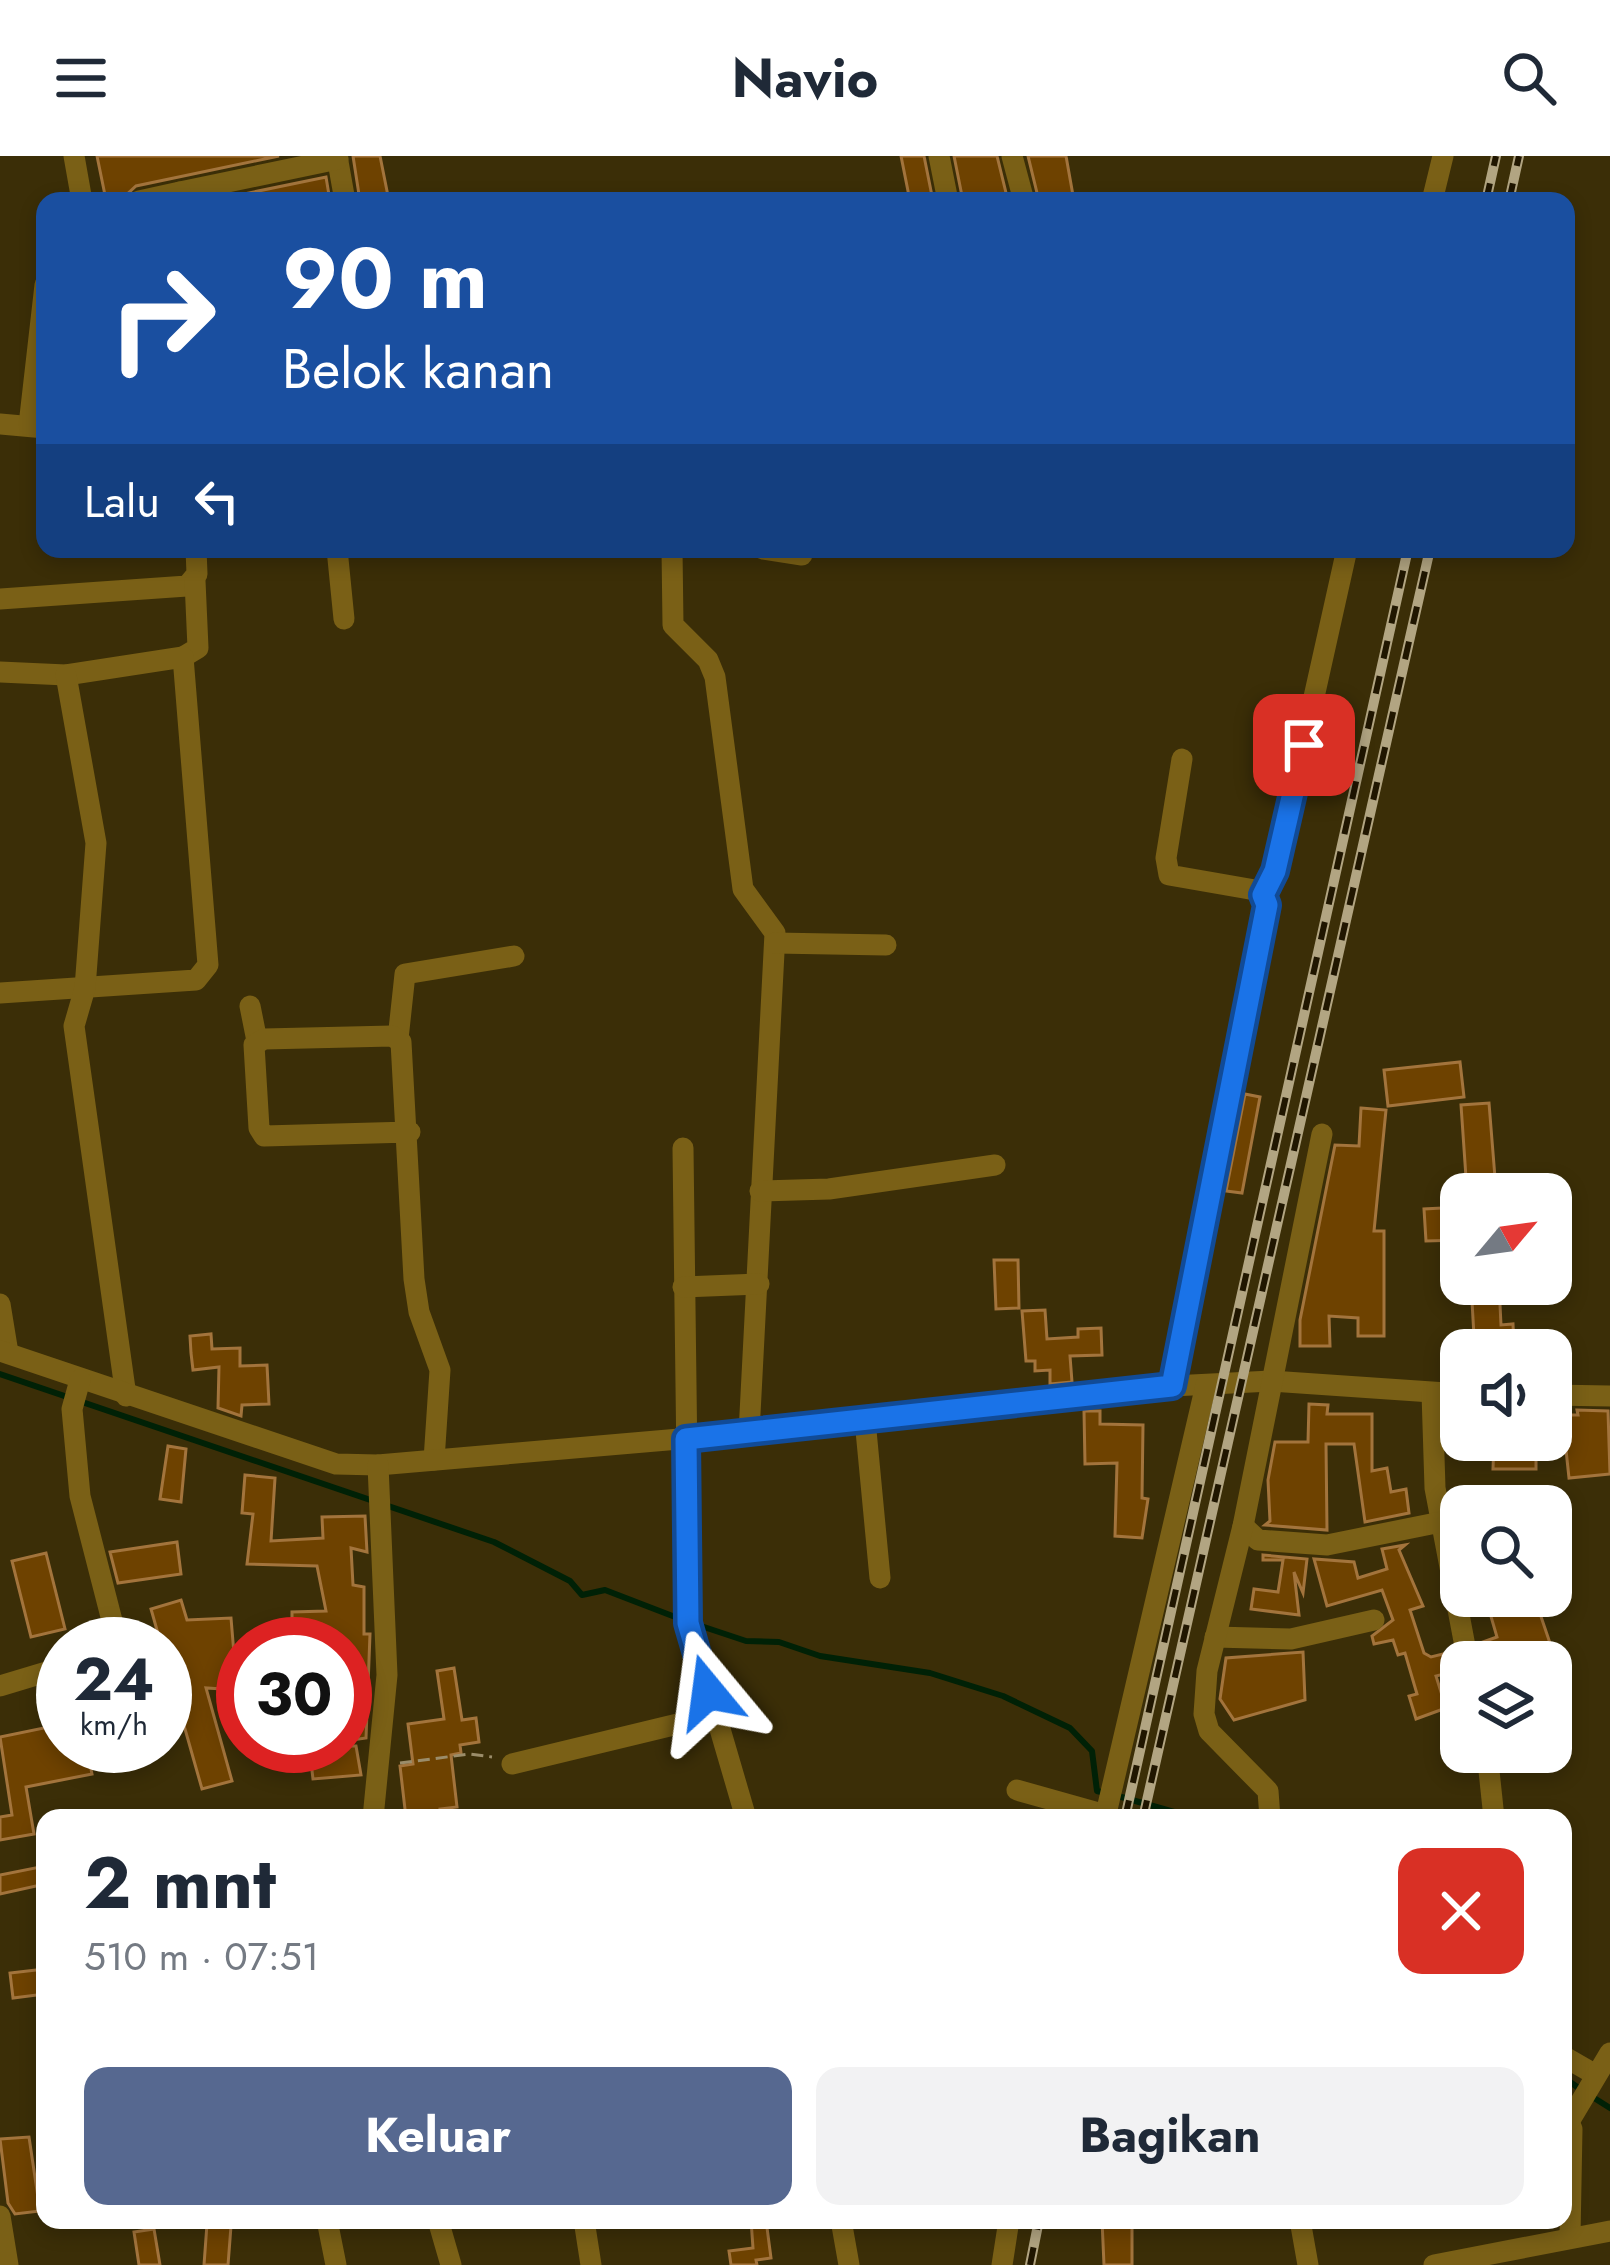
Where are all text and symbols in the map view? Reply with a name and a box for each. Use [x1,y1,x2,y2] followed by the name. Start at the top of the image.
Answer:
[732,39,878,117] text: Navio
[48,45,114,111] icon: menu
[1496,45,1562,111] icon: search
[282,218,488,340] text: 90 m
[84,240,240,396] icon: right
[282,330,554,408] text: Belok kanan
[184,468,250,534] icon: left
[84,469,160,534] text: Lalu
[1253,694,1355,796] pin
[1271,712,1337,778] icon: arrive
[1440,1173,1572,1305] north arrow
[1440,1173,1572,1773] map controls
[1440,1329,1572,1461] button: sound
[1440,1485,1572,1617] button: search
[216,1617,372,1773] speed limit sign: 30
[645,1629,771,1755] position arrow
[73,1636,155,1723] text: 24
[1440,1641,1572,1773] button: layers
[80,1703,148,1746] text: km/h
[84,1831,276,1935] text: 2 mnt
[1398,1848,1524,1974] button: close
[84,1928,319,1985] text: 510 m · 07:51
[84,2067,792,2205] button: Keluar
[816,2067,1524,2205] button: Bagikan

